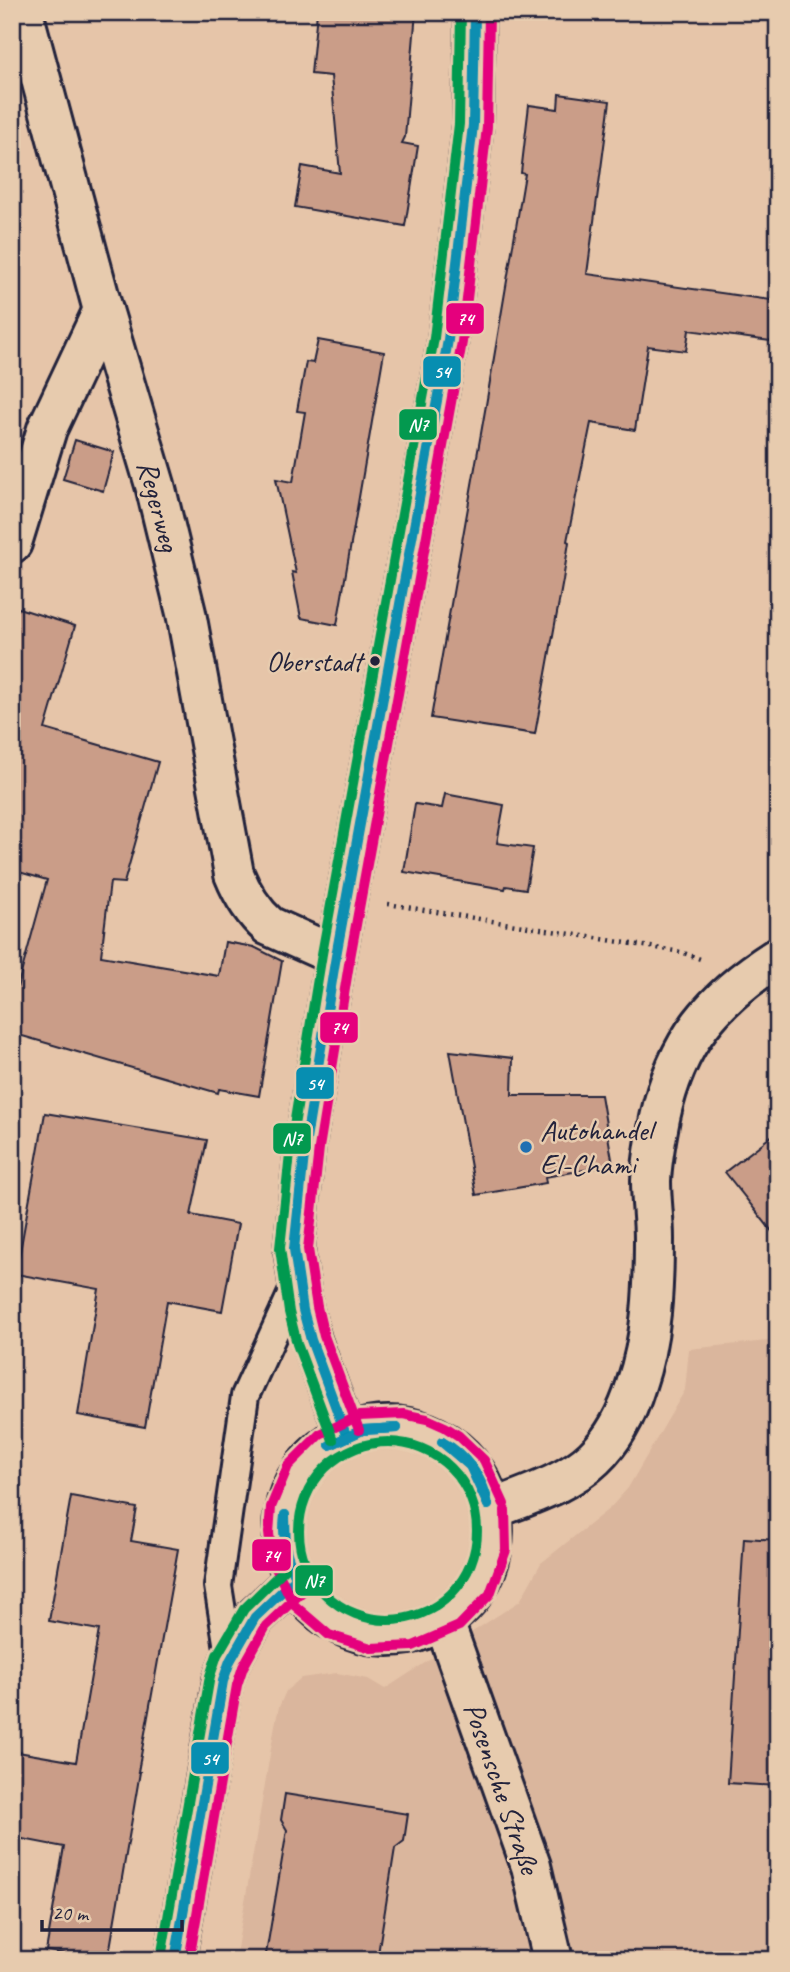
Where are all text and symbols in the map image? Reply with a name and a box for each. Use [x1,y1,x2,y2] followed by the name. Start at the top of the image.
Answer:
[445,302,485,335] line badge: 74
[456,307,476,331] text: 74
[422,355,462,388] line badge: 54
[434,360,453,384] text: 54
[398,408,438,441] line badge: N7
[408,413,431,437] text: N7
[129,456,190,557] street label: Regerweg
[266,644,366,679] place label: Oberstadt
[368,654,382,668] marker: Oberstadt
[319,1011,359,1044] line badge: 74
[330,1016,350,1040] text: 74
[295,1066,335,1100] line badge: 54
[307,1072,326,1096] text: 54
[540,1111,657,1183] place label: Autohandel El-Chami
[272,1122,312,1155] line badge: N7
[282,1127,305,1151] text: N7
[518,1139,534,1155] marker: Autohandel El-Chami
[251,1538,292,1572] line badge: 74
[262,1544,282,1568] text: 74
[294,1564,334,1597] line badge: N7
[304,1569,327,1593] text: N7
[455,1697,550,1881] street label: Posensche Straße
[190,1741,230,1775] line badge: 54
[202,1747,221,1771] text: 54
[42,1888,182,1932] scale bar
[52,1900,90,1926] text: 20 m

